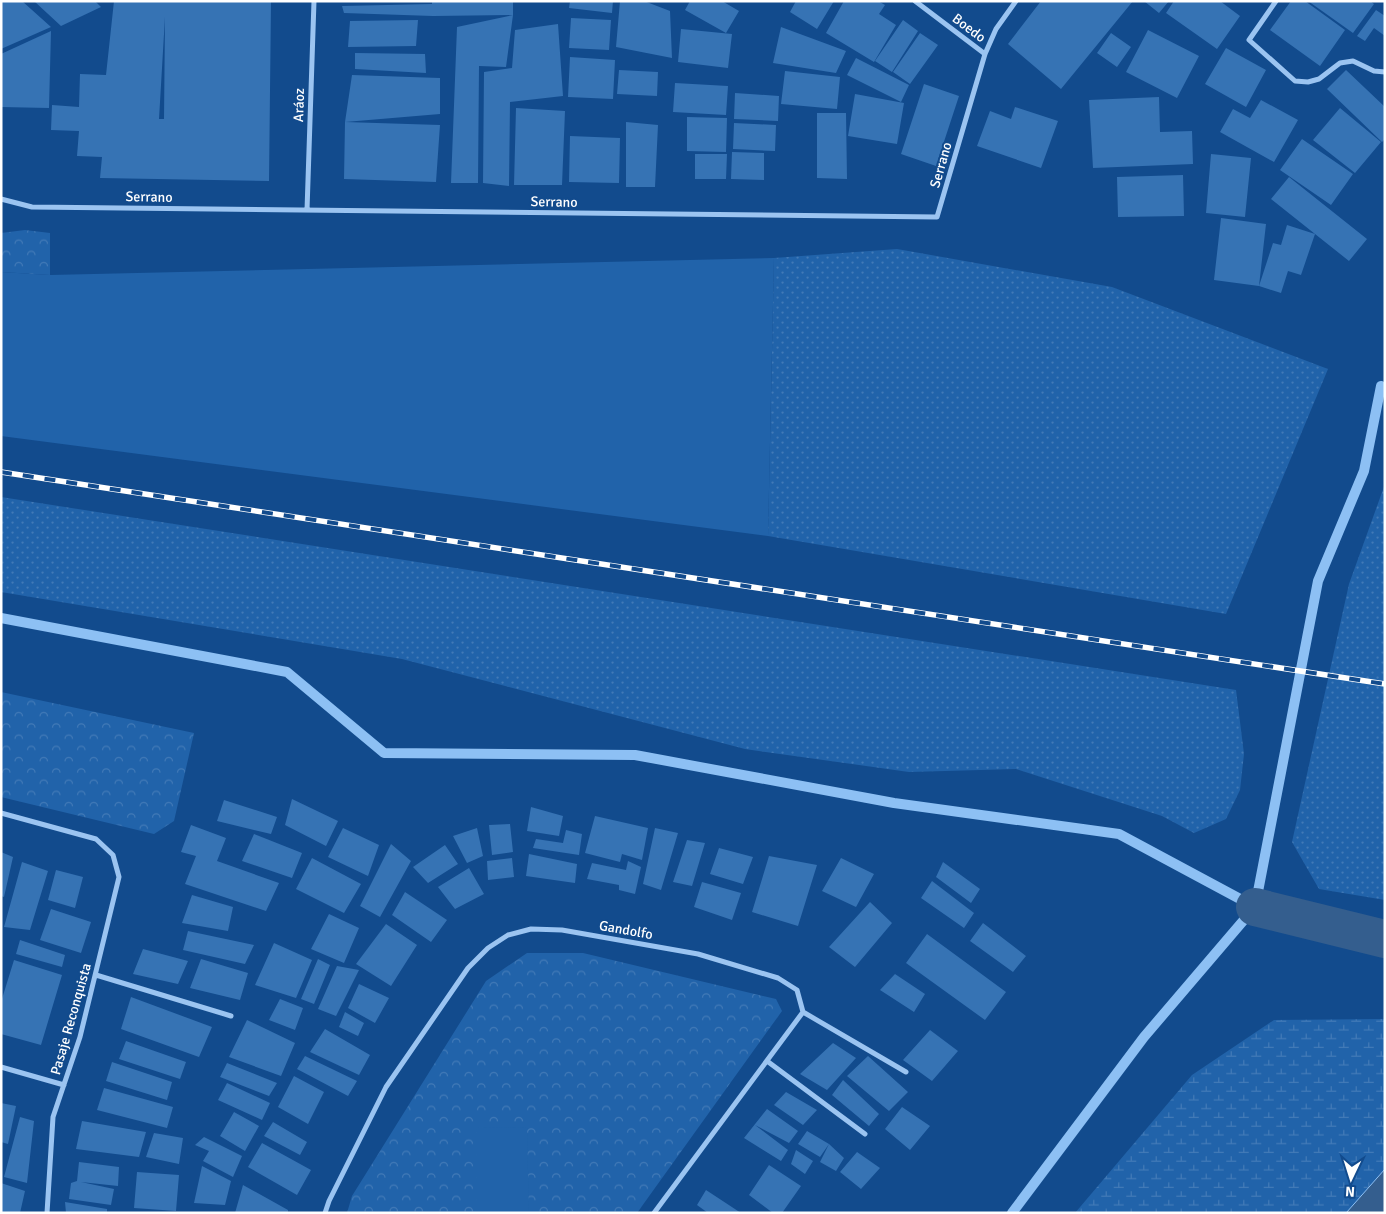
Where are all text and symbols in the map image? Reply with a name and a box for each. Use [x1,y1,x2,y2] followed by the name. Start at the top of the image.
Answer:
[949,10,989,46] street label: Boedo
[290,88,308,122] street label: Aráoz
[926,140,956,190] street label: Serrano
[125,188,173,206] street label: Serrano
[530,193,578,211] street label: Serrano
[598,917,654,943] street label: Gandolfo
[47,961,95,1077] street label: Pasaje Reconquista
[1326,1154,1376,1204] north arrow
[1345,1183,1356,1200] text: N

